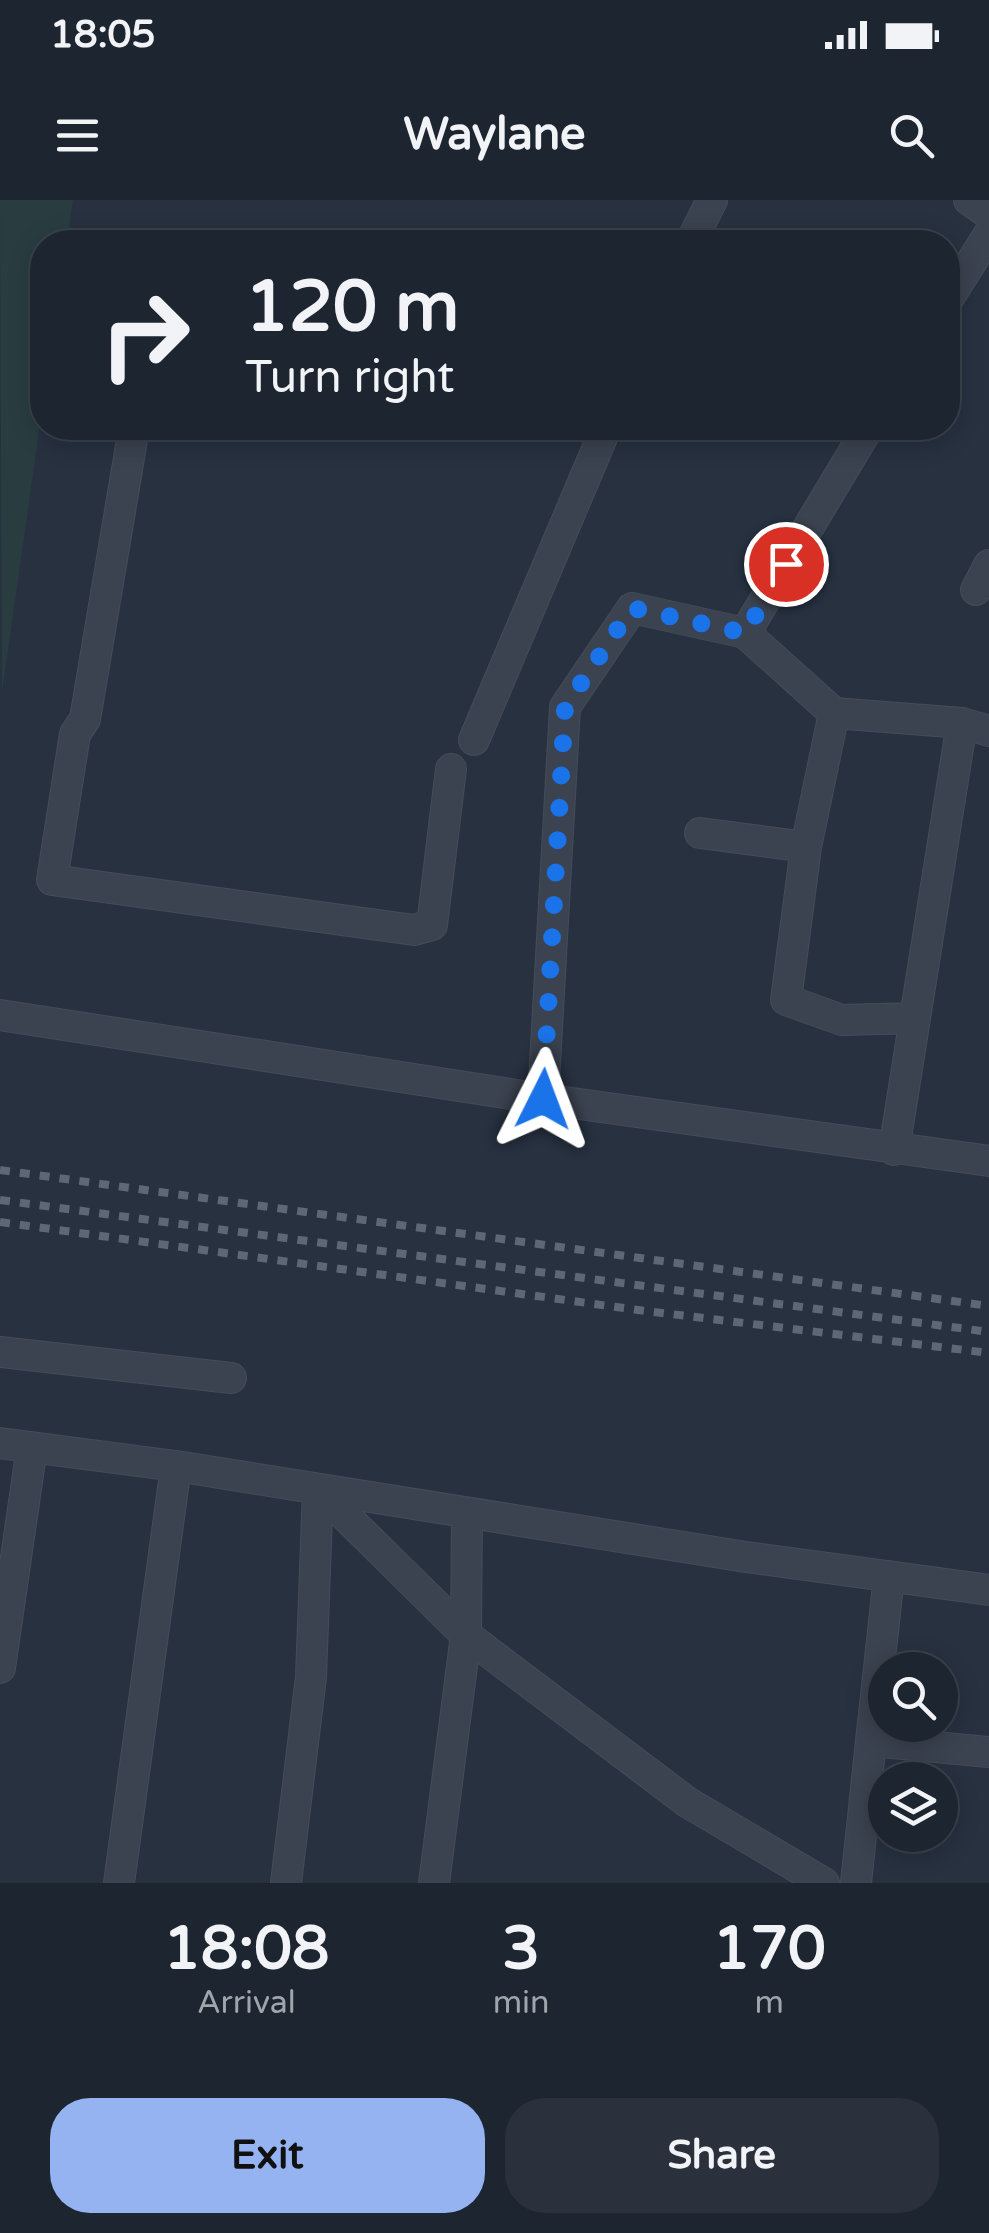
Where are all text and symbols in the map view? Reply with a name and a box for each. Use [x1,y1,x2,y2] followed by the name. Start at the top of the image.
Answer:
[50,12,155,58] text: 18:05
[50,108,105,163] icon: menu
[403,108,586,162] text: Waylane
[884,108,939,163] icon: search
[245,266,459,350] text: 120 m
[80,270,210,400] icon: right
[245,351,454,405] text: Turn right
[744,522,829,607] pin
[759,537,814,592] icon: arrive
[491,1047,595,1151] position arrow
[868,1652,958,1852] map controls
[868,1652,958,1742] button: search
[868,1762,958,1852] button: layers
[163,1913,330,1985] text: 18:08
[502,1913,540,1985] text: 3
[713,1913,826,1985] text: 170
[197,1984,296,2022] text: Arrival
[493,1984,550,2022] text: min
[755,1984,784,2022] text: m
[50,2098,485,2213] button: Exit
[505,2098,939,2213] button: Share

